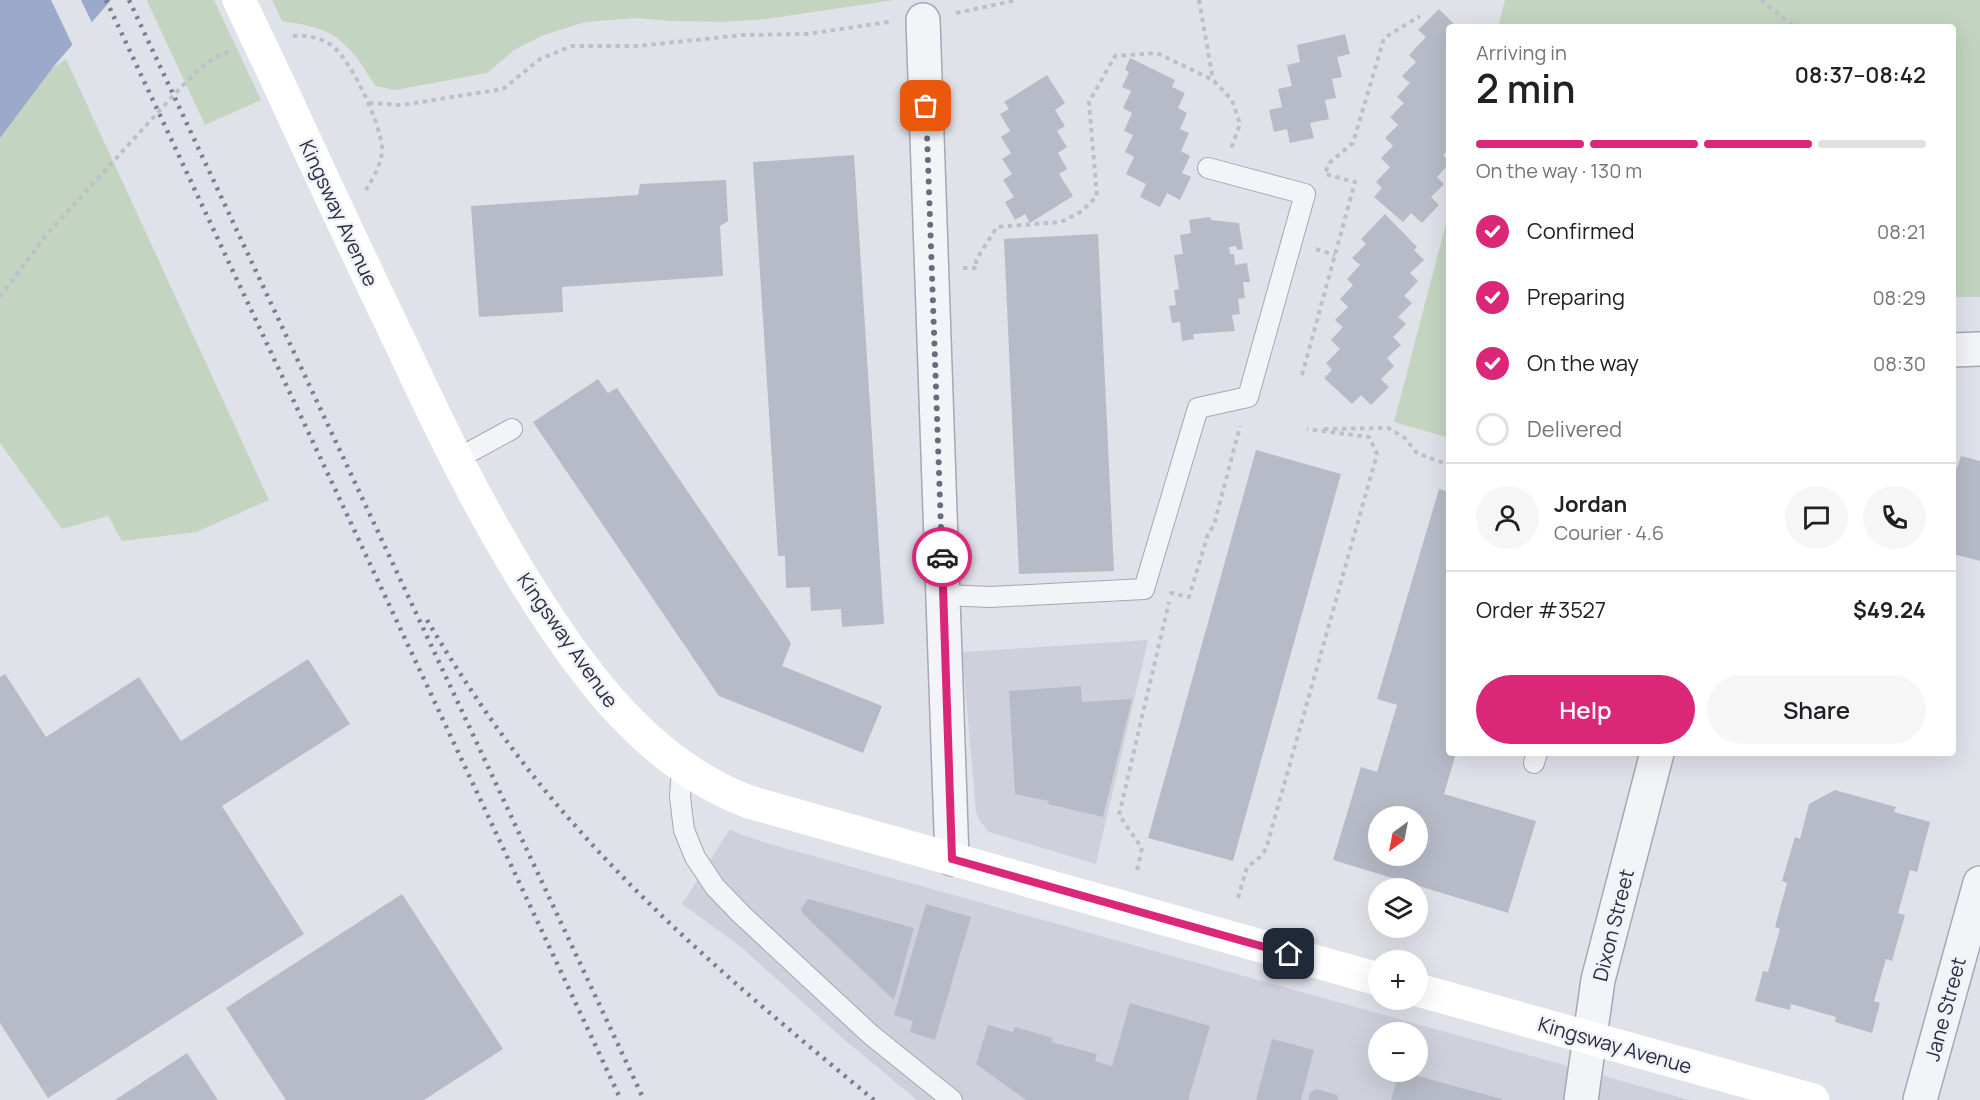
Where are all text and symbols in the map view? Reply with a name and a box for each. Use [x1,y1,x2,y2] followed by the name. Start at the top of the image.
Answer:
[1476,39,1567,66] text: Arriving in
[1795,60,1926,90] text: 08:37–08:42
[1476,61,1575,115] text: 2 min
[900,80,951,131] pin
[909,89,942,122] icon: bag
[293,135,385,291] street label: Kingsway Avenue
[1476,157,1642,184] text: On the way · 130 m
[1476,215,1509,248] icon: check
[1527,216,1635,246] text: Confirmed
[1877,218,1926,245] text: 08:21
[1476,281,1509,314] icon: check
[1527,282,1625,312] text: Preparing
[1872,284,1926,311] text: 08:29
[1476,347,1509,380] icon: check
[1527,348,1639,378] text: On the way
[1873,350,1926,377] text: 08:30
[1527,414,1622,444] text: Delivered
[1476,486,1539,549] button: person
[1785,486,1848,549] button: chat
[1863,486,1926,549] button: phone
[1554,489,1627,519] text: Jordan
[1554,519,1664,546] text: Courier · 4.6
[912,527,972,587] courier
[926,541,959,574] icon: car
[511,567,625,713] street label: Kingsway Avenue
[1476,595,1606,625] text: Order #3527
[1853,595,1926,625] text: $49.24
[1476,675,1695,744] button: Help
[1707,675,1926,744] button: Share
[1368,806,1428,866] north arrow
[1368,806,1428,1082] map controls
[1586,866,1640,984] street label: Dixon Street
[1368,878,1428,938] button: layers
[1263,928,1314,979] pin
[1272,937,1305,970] icon: home
[1368,950,1428,1010] button: +
[1918,954,1972,1064] street label: Jane Street
[1535,1010,1695,1080] street label: Kingsway Avenue
[1368,1022,1428,1082] button: −

